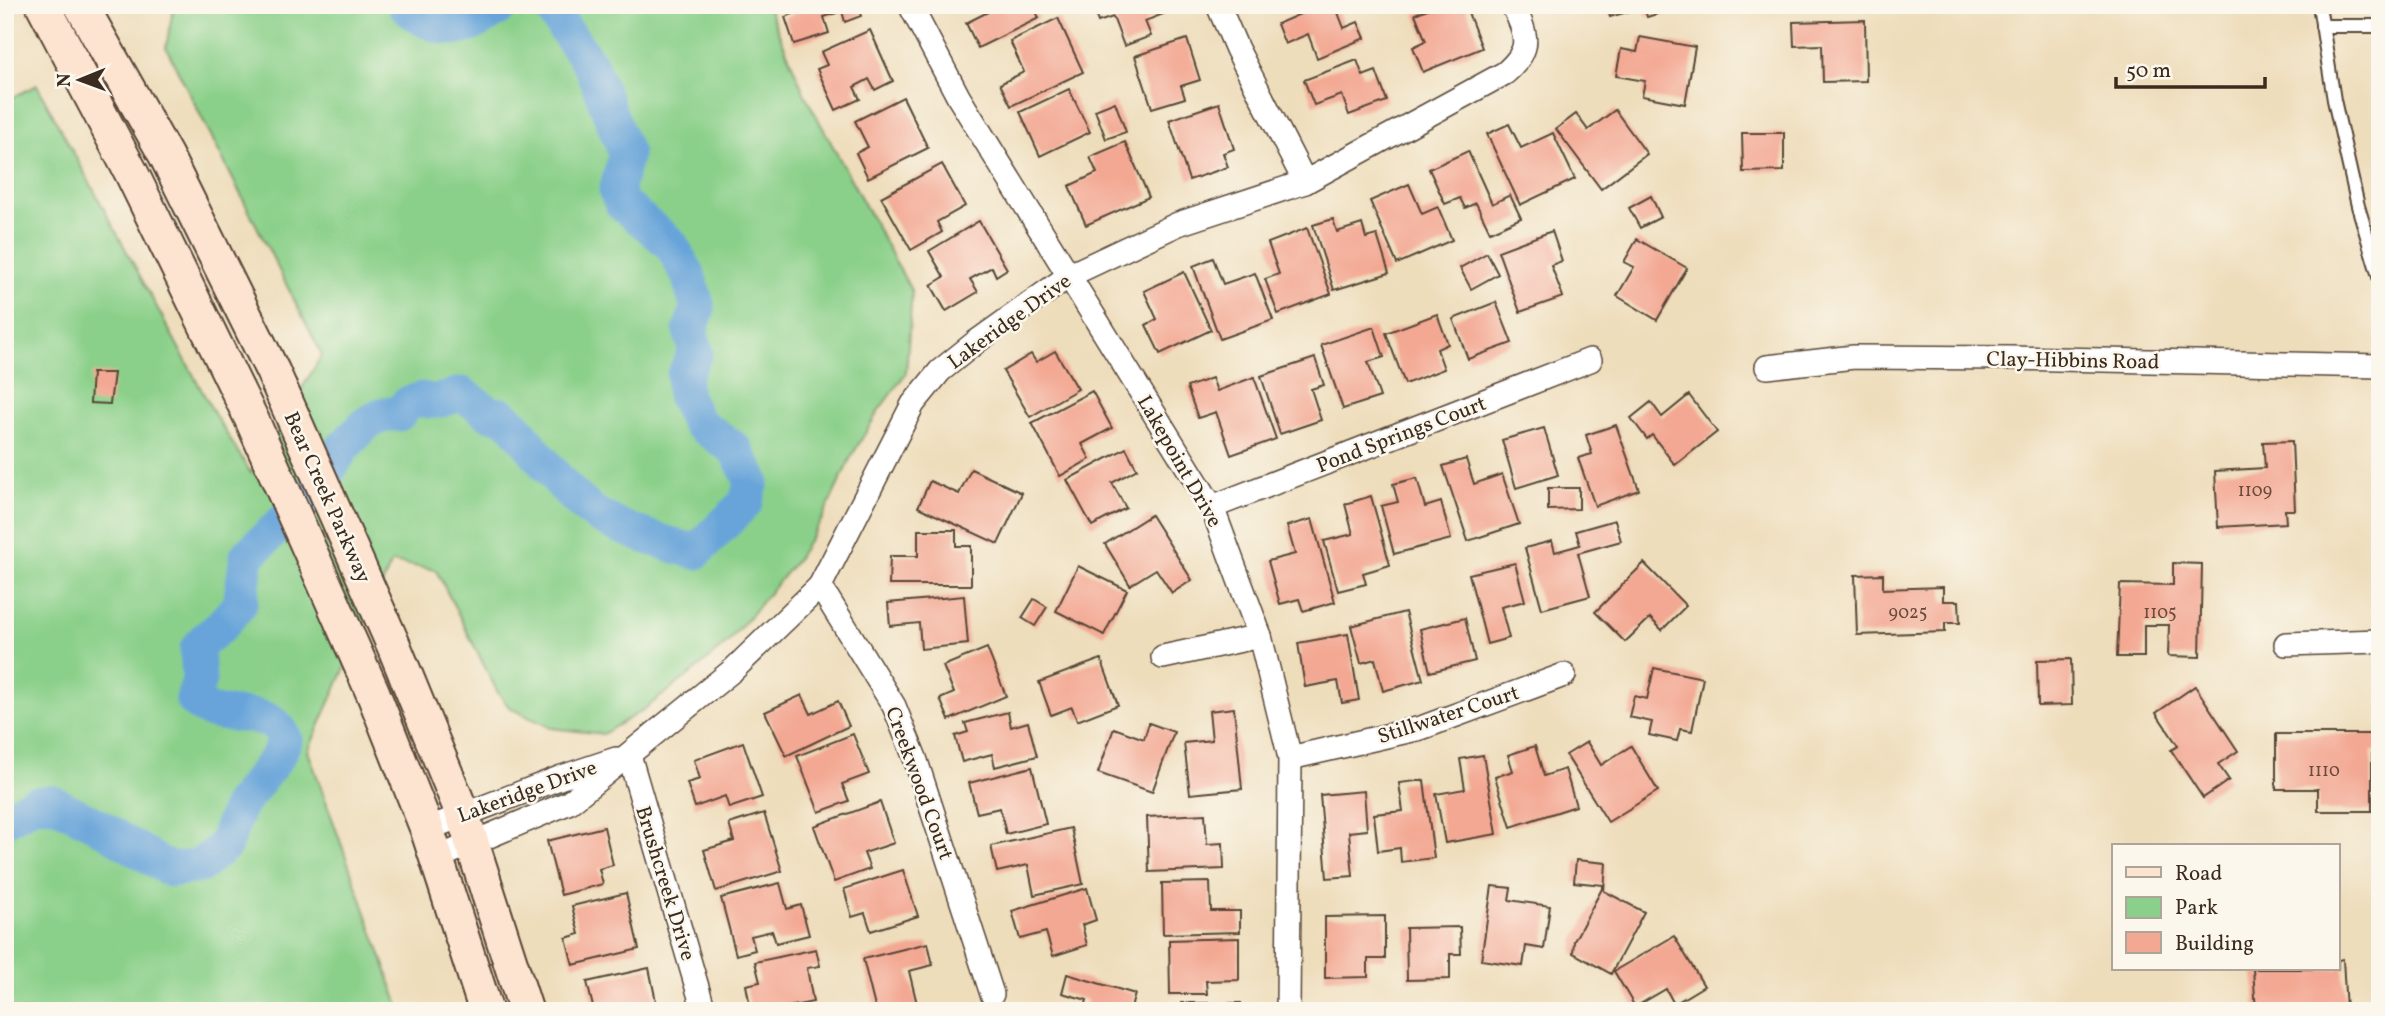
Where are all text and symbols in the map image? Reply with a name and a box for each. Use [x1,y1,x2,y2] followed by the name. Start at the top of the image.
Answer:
[46,46,116,116] north arrow
[2116,46,2264,90] scale bar
[2126,57,2171,86] text: 50 m
[52,73,78,87] text: N
[942,267,1078,377] street label: Lakeridge Drive
[1986,345,2160,378] street label: Clay-Hibbins Road
[1129,390,1228,533] street label: Lakepoint Drive
[1312,390,1491,481] street label: Pond Springs Court
[276,407,378,589] street label: Bear Creek Parkway
[2238,479,2272,504] house number: 1109
[1889,601,1927,626] house number: 9025
[2143,601,2177,626] house number: 1105
[1374,679,1523,752] street label: Stillwater Court
[877,703,960,864] street label: Creekwood Court
[454,754,601,831] street label: Lakeridge Drive
[2308,759,2340,784] house number: 1110
[627,803,702,964] street label: Brushcreek Drive
[2112,844,2340,970] legend
[2175,860,2222,889] text: Road
[2175,894,2218,923] text: Park
[2175,930,2254,959] text: Building

